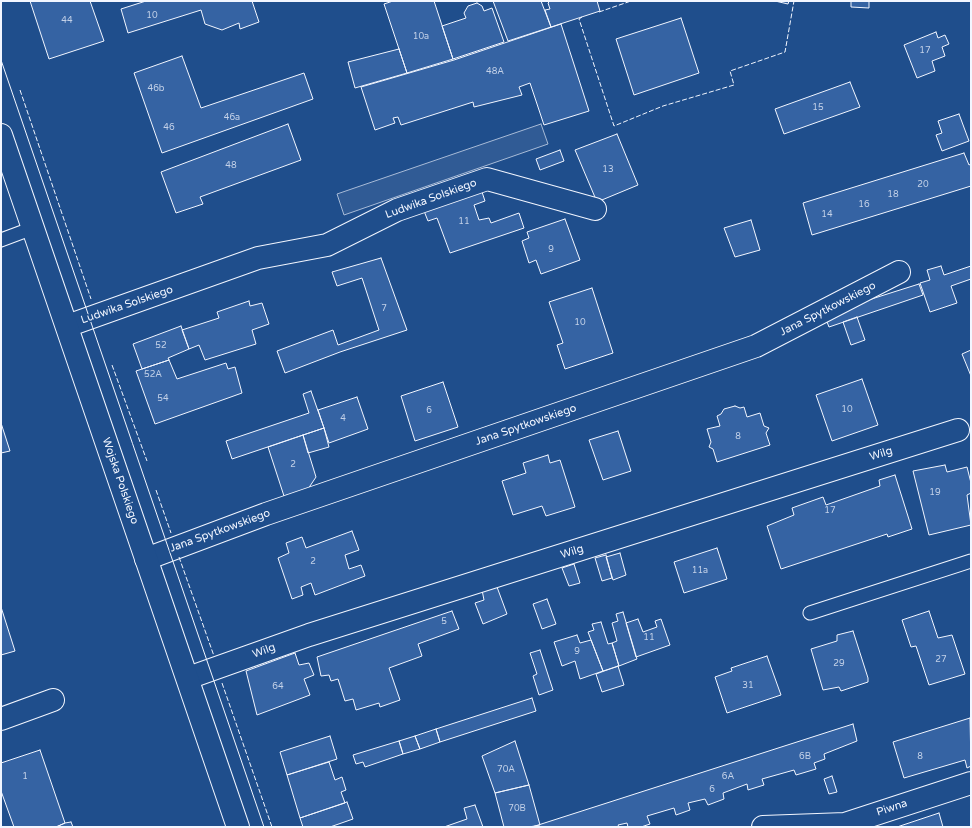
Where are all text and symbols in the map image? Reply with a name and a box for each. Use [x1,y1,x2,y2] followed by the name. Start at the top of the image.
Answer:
[146,11,158,21] house number: 10
[61,16,73,26] house number: 44
[413,32,429,42] house number: 10a
[919,46,931,56] house number: 17
[486,67,504,77] house number: 48A
[148,84,164,94] house number: 46b
[812,103,824,113] house number: 15
[224,113,240,123] house number: 46a
[163,123,175,133] house number: 46
[225,161,237,171] house number: 48
[602,165,614,175] house number: 13
[383,176,479,222] street label: Ludwika Solskiego
[917,180,929,190] house number: 20
[887,190,899,200] house number: 18
[858,200,870,210] house number: 16
[821,210,833,220] house number: 14
[458,217,470,227] house number: 11
[548,245,554,255] house number: 9
[778,279,878,339] street label: Jana Spytkowskiego
[79,283,175,327] street label: Ludwika Solskiego
[381,304,387,314] house number: 7
[574,318,586,328] house number: 10
[155,341,167,351] house number: 52
[144,370,162,380] house number: 52A
[157,394,169,404] house number: 54
[474,401,578,449] street label: Jana Spytkowskiego
[841,405,853,415] house number: 10
[426,406,432,416] house number: 6
[340,414,346,424] house number: 4
[735,432,741,442] house number: 8
[99,436,141,526] street label: Wojska Polskiego
[868,444,894,464] street label: Wilg
[290,460,296,470] house number: 2
[929,488,941,498] house number: 19
[824,506,836,516] house number: 17
[168,507,272,555] street label: Jana Spytkowskiego
[559,542,585,562] street label: Wilg
[310,557,316,567] house number: 2
[692,566,708,576] house number: 11a
[441,617,447,627] house number: 5
[643,633,655,643] house number: 11
[251,641,277,661] street label: Wilg
[574,647,580,657] house number: 9
[935,655,947,665] house number: 27
[833,659,845,669] house number: 29
[742,681,754,691] house number: 31
[272,682,284,692] house number: 64
[799,752,811,762] house number: 6B
[917,752,923,762] house number: 8
[497,765,515,775] house number: 70A
[22,772,28,782] house number: 1
[722,772,734,782] house number: 6A
[709,785,715,795] house number: 6
[875,797,909,819] street label: Piwna
[508,804,526,814] house number: 70B

